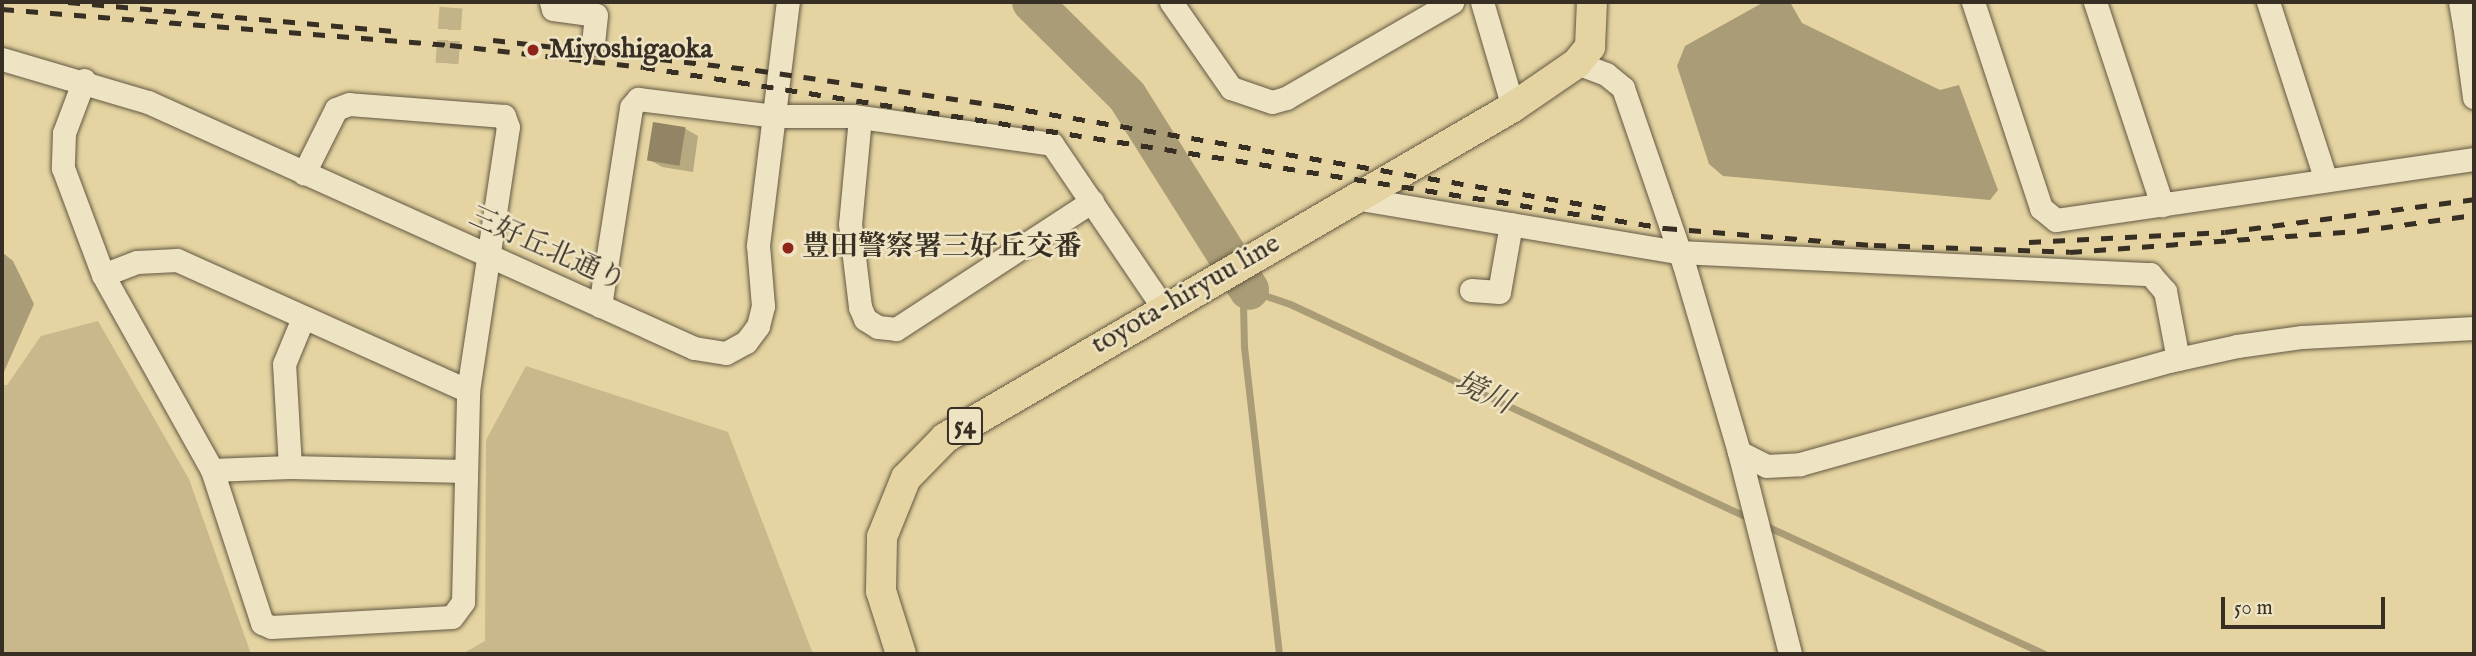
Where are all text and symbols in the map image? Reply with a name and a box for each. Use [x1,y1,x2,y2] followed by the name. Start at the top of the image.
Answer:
[549,33,713,67] place label: Miyoshigaoka
[523,40,543,60] marker: Miyoshigaoka
[463,200,631,300] street label: 三好丘北通り
[1086,227,1286,363] street label: toyota-hiryuu line
[802,231,1082,265] place label: 豊田警察署三好丘交番
[780,240,796,256] marker: 豊田警察署三好丘交番
[1448,365,1518,423] water label: 境川
[946,404,984,448] road number: 54
[2224,582,2388,626] scale bar
[2234,595,2273,622] text: 50 m

